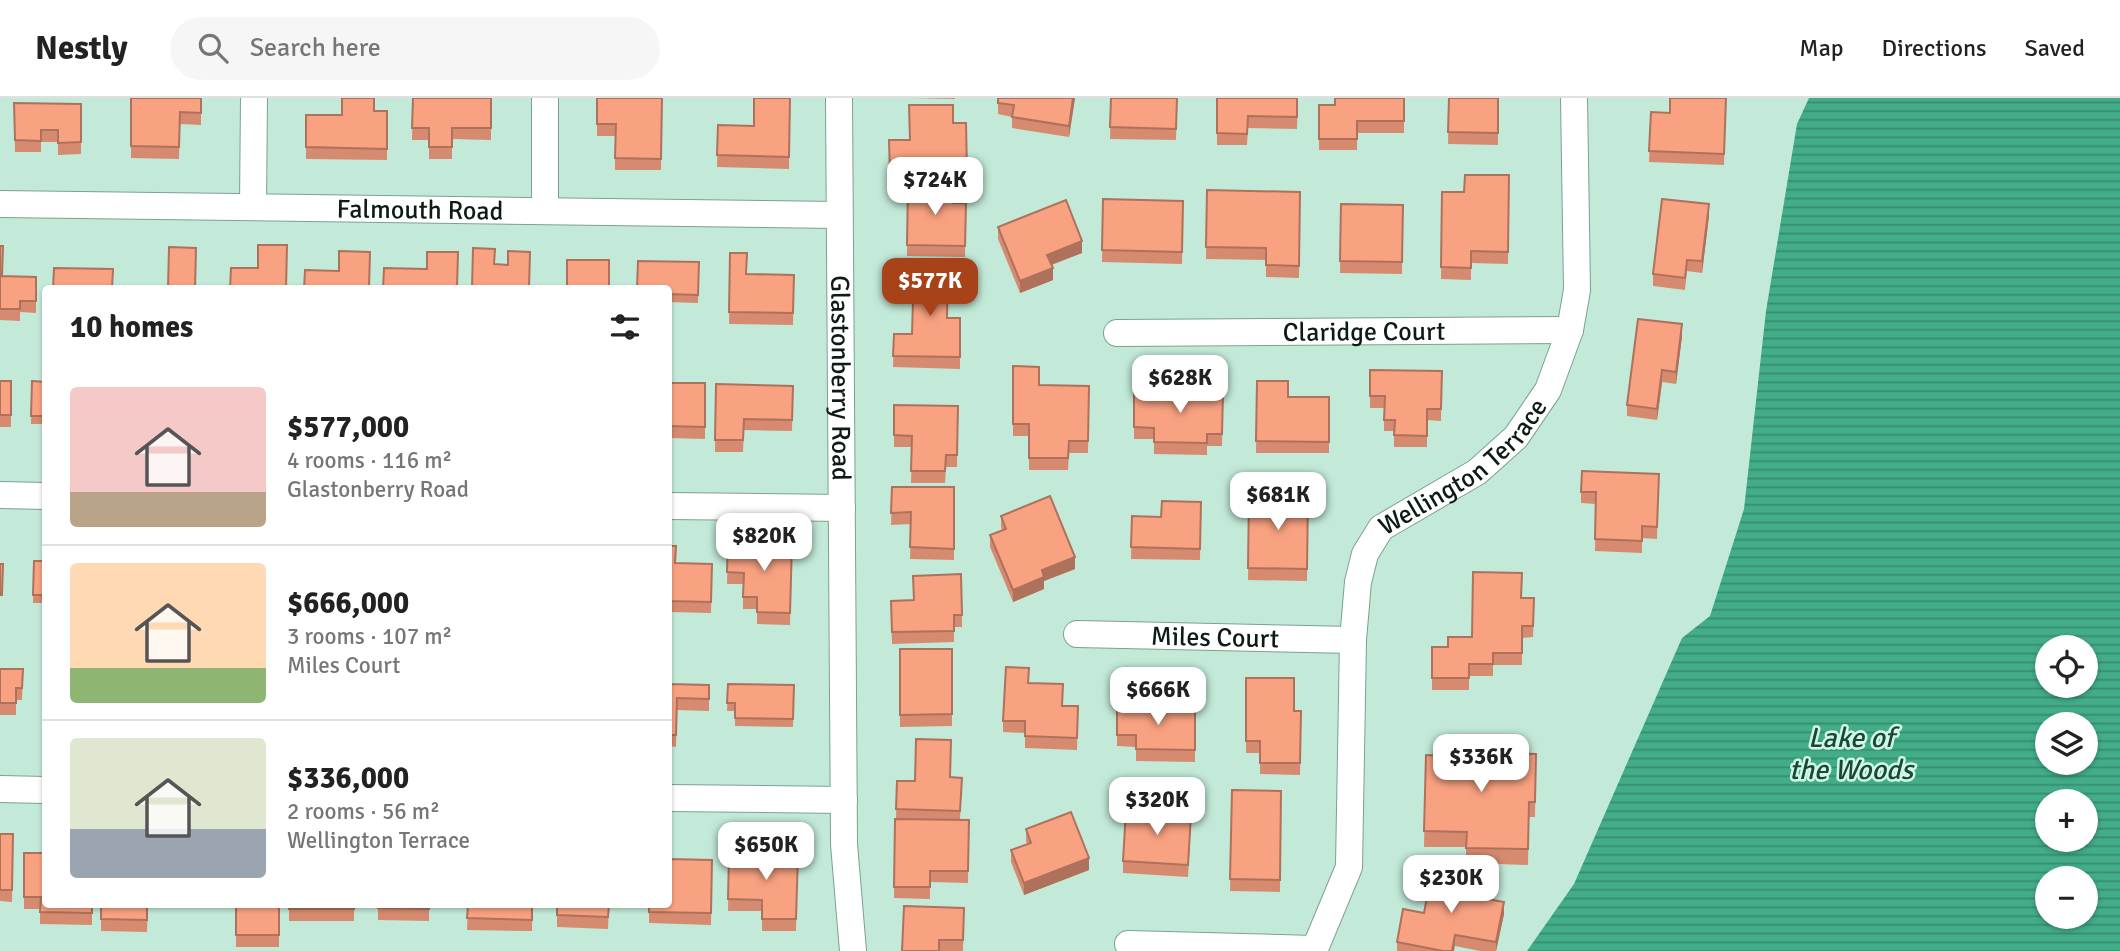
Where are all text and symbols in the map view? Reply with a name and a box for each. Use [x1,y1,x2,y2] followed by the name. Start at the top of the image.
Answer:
[170,17,660,80] search box
[35,28,128,69] text: Nestly
[194,29,232,67] icon: search
[250,32,381,64] text: Search here
[1799,33,1844,63] text: Map
[1882,33,1987,63] text: Directions
[2025,33,2085,63] text: Saved
[886,158,984,217] pin: $724K
[903,165,967,194] text: $724K
[336,193,504,228] street label: Falmouth Road
[881,258,979,318] pin: $577K
[898,266,962,295] text: $577K
[823,275,857,481] street label: Glastonberry Road
[606,308,644,346] icon: filters
[70,309,193,346] text: 10 homes
[1283,316,1445,349] street label: Claridge Court
[1131,356,1229,415] pin: $628K
[1148,363,1212,392] text: $628K
[1373,393,1554,543] street label: Wellington Terrace
[287,409,409,446] text: $577,000
[126,415,210,499] icon: home
[287,446,452,475] text: 4 rooms · 116 m²
[1229,472,1327,532] pin: $681K
[287,475,469,504] text: Glastonberry Road
[1246,480,1310,509] text: $681K
[715,514,813,573] pin: $820K
[732,521,796,550] text: $820K
[287,585,409,622] text: $666,000
[126,591,210,675] icon: home
[1151,621,1279,655] street label: Miles Court
[287,622,452,651] text: 3 rooms · 107 m²
[2035,635,2098,929] map controls
[2035,635,2098,698] button: locate
[287,651,400,680] text: Miles Court
[1109,668,1207,727] pin: $666K
[1126,675,1190,704] text: $666K
[2035,712,2098,775] button: layers
[1789,721,1916,787] water label: Lake of the Woods
[1432,734,1530,794] pin: $336K
[1449,742,1513,771] text: $336K
[287,760,409,797] text: $336,000
[126,766,210,850] icon: home
[1108,778,1206,837] pin: $320K
[1125,785,1189,814] text: $320K
[2035,789,2098,852] button: +
[287,797,440,826] text: 2 rooms · 56 m²
[717,822,815,882] pin: $650K
[287,826,470,855] text: Wellington Terrace
[734,830,798,859] text: $650K
[1402,856,1500,915] pin: $230K
[1419,863,1483,892] text: $230K
[2035,866,2098,929] button: −

